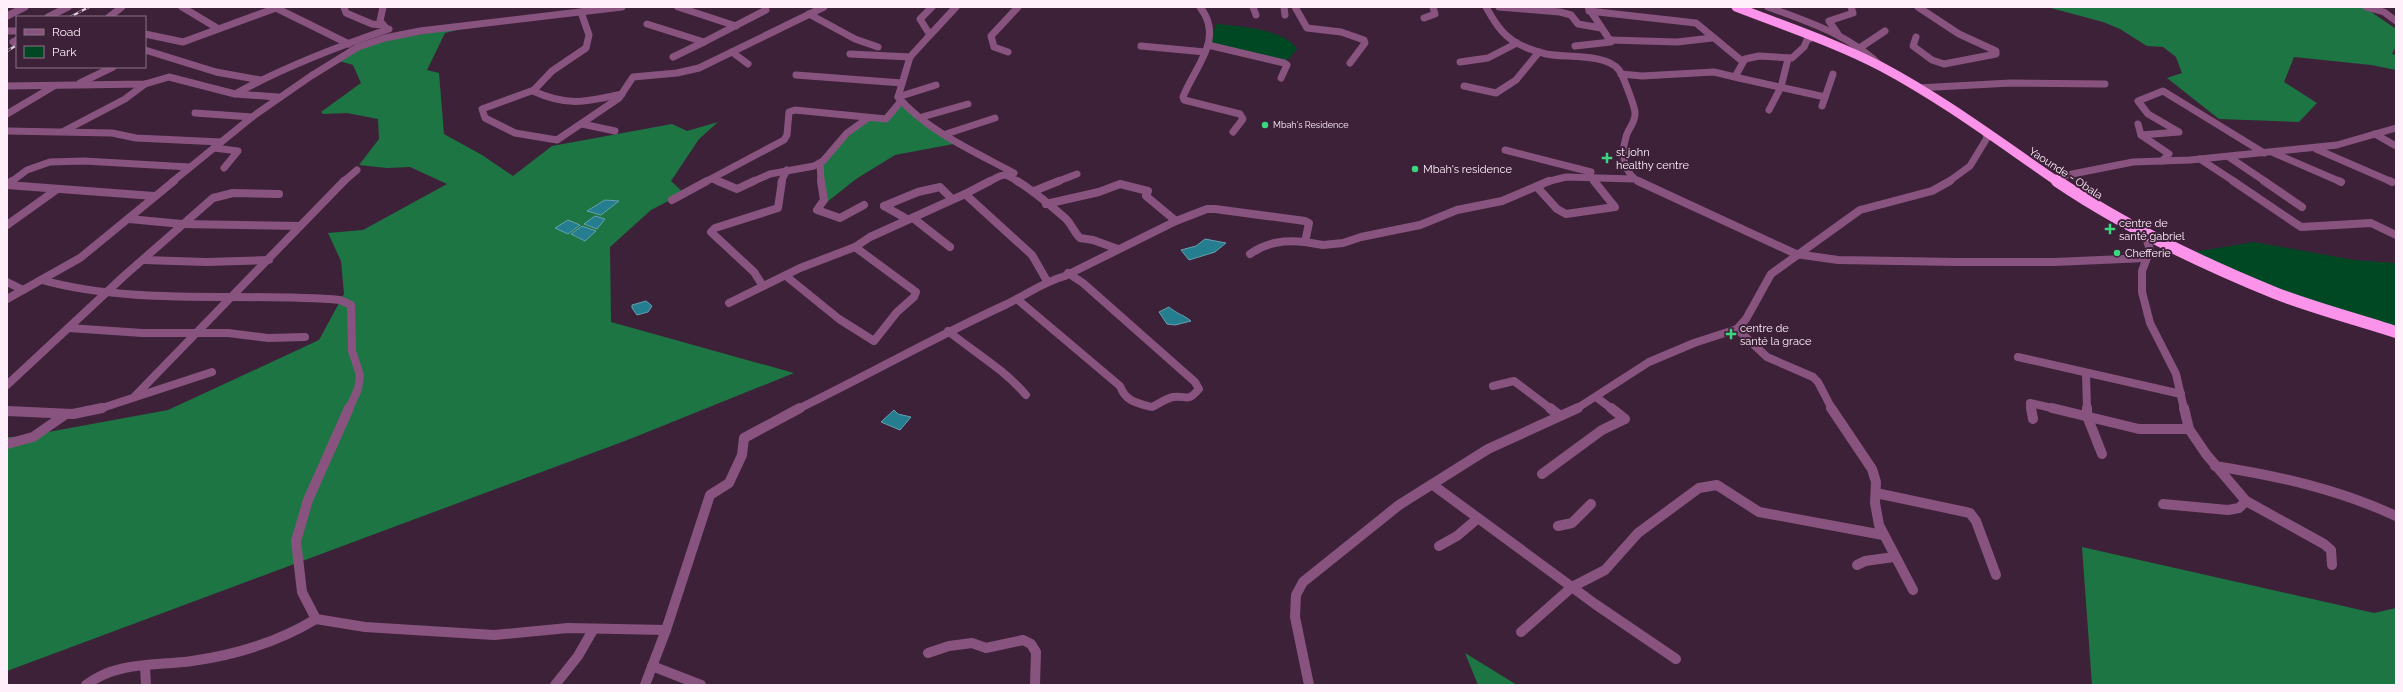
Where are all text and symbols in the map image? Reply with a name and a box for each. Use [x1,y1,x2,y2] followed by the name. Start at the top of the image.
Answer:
[16,16,146,68] legend
[52,25,81,39] text: Road
[52,45,77,59] text: Park
[1260,120,1270,130] marker: Mbah's Residence
[1273,120,1349,130] place label: Mbah's Residence
[2026,145,2105,202] street label: Yaounde - Obala
[1616,146,1689,172] place label: st john healthy centre
[1601,152,1613,164] marker: st john healthy centre
[1423,163,1512,176] place label: Mbah's residence
[1410,164,1420,174] marker: Mbah's residence
[2119,217,2185,243] place label: centre de santé gabriel
[2104,223,2116,235] marker: centre de santé gabriel
[2125,247,2171,260] place label: Chefferie
[2112,248,2122,258] marker: Chefferie
[1740,322,1812,348] place label: centre de santé la grace
[1725,328,1737,340] marker: centre de santé la grace

